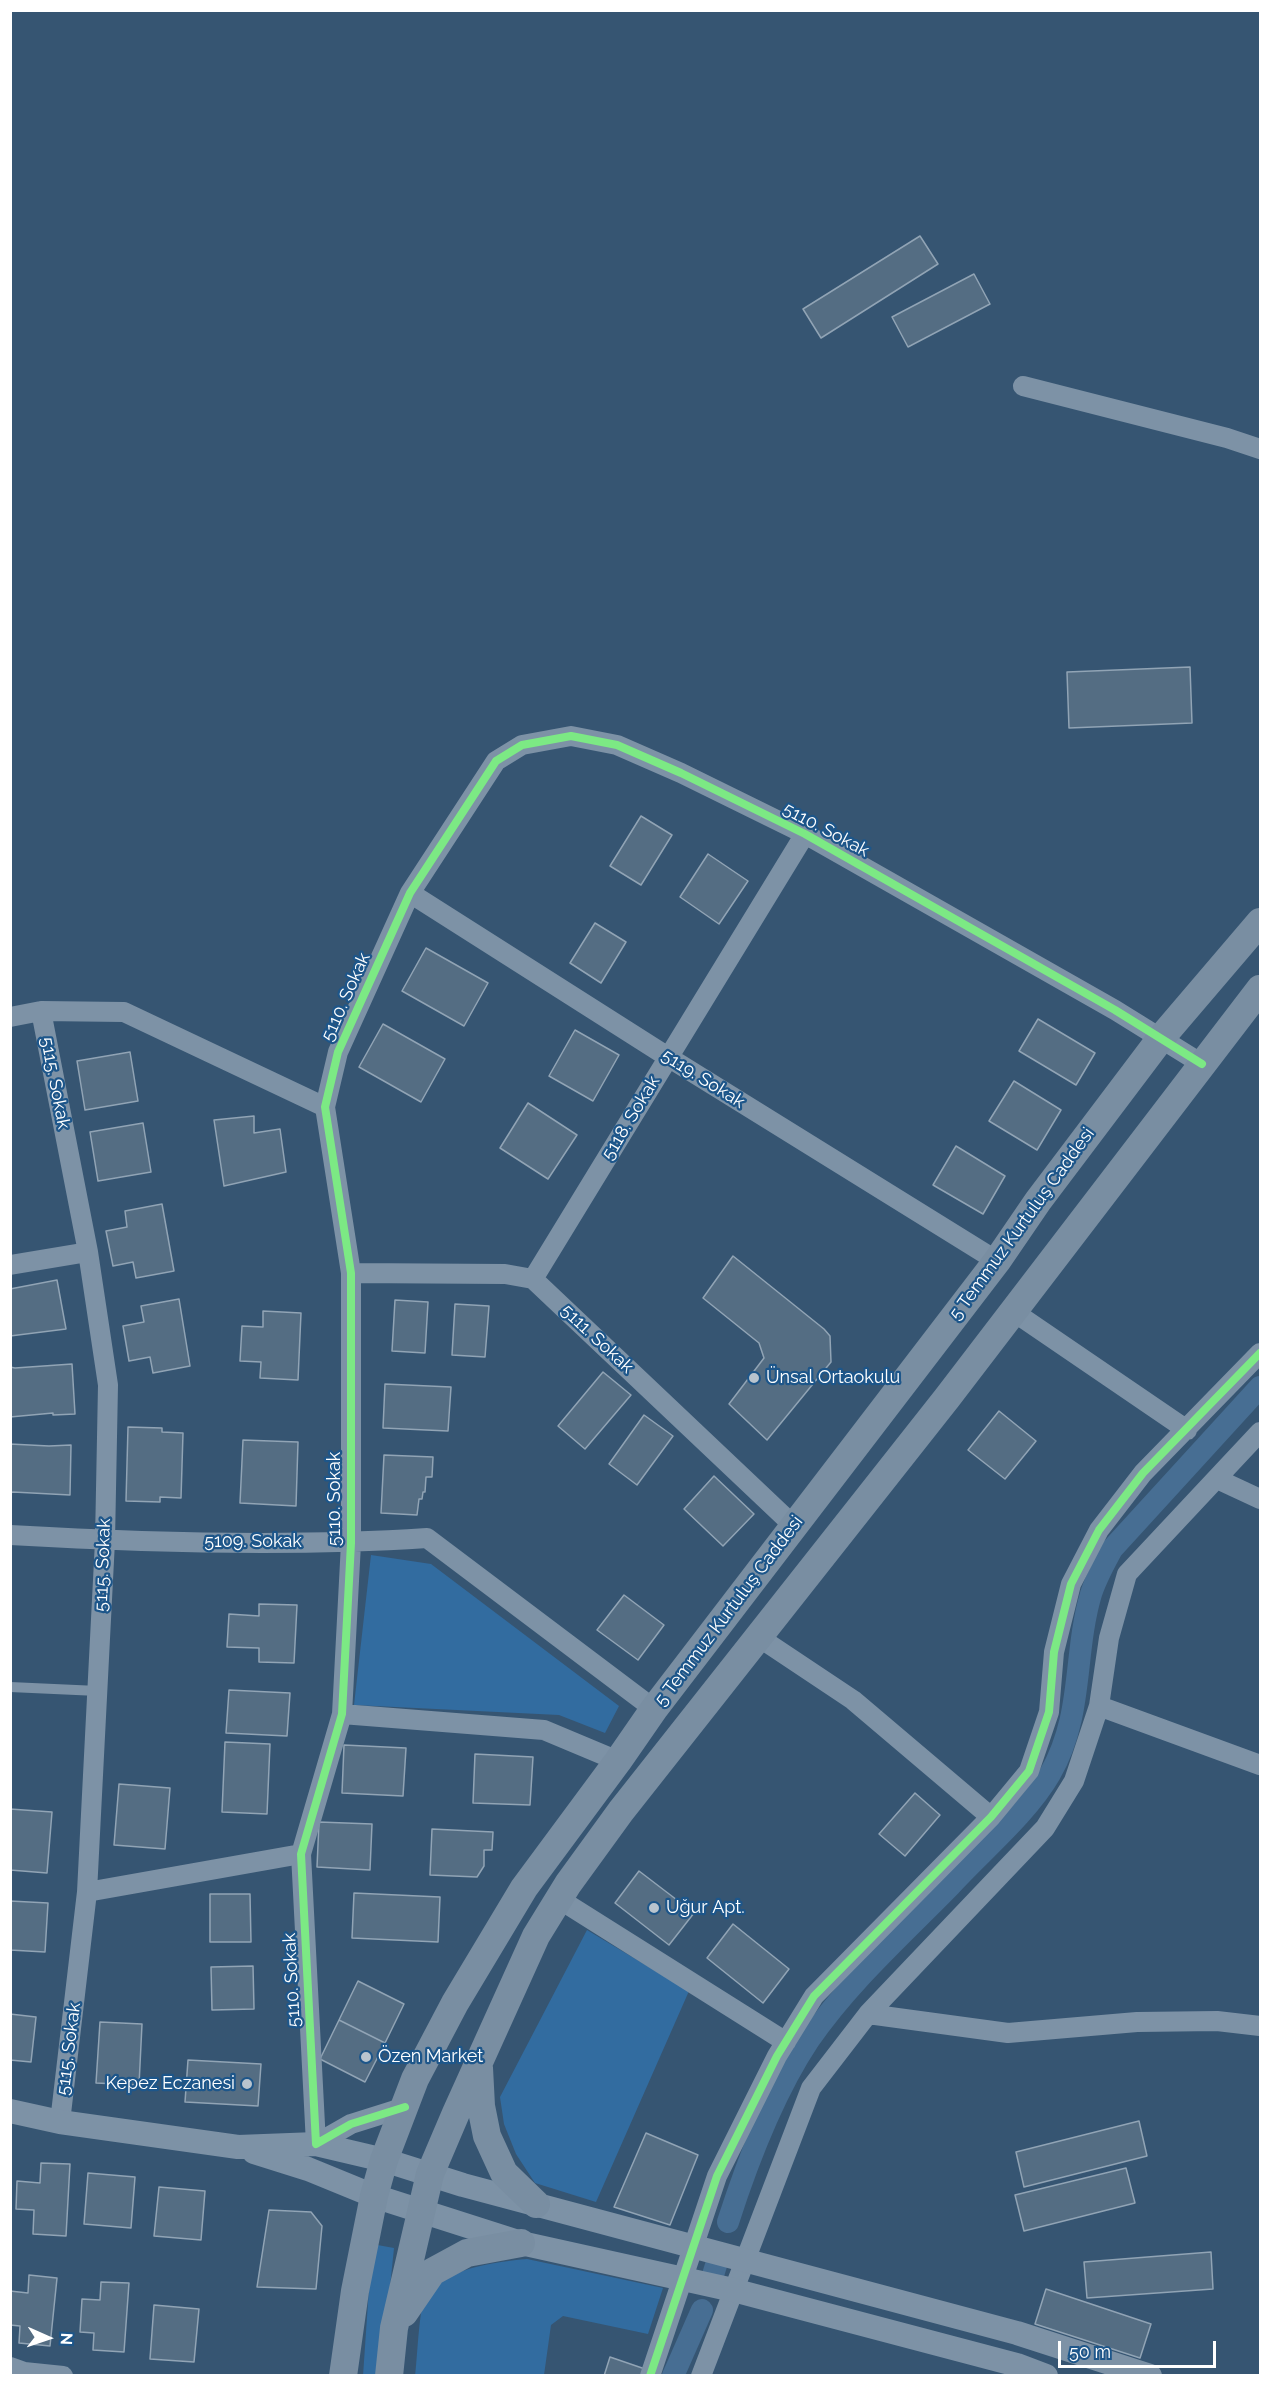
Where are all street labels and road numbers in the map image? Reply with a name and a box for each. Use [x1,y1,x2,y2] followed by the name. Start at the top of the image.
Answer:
[779,798,873,862] street label: 5110. Sokak
[317,949,375,1045] street label: 5110. Sokak
[35,1035,75,1131] street label: 5115. Sokak
[657,1045,749,1113] street label: 5119. Sokak
[597,1072,665,1164] street label: 5118. Sokak
[945,1124,1099,1324] street label: 5 Temmuz Kurtuluş Caddesi
[556,1300,638,1378] street label: 5111. Sokak
[324,1452,346,1546] street label: 5110. Sokak
[650,1512,808,1710] street label: 5 Temmuz Kurtuluş Caddesi
[91,1518,115,1612] street label: 5115. Sokak
[204,1531,302,1553] street label: 5109. Sokak
[279,1932,305,2028] street label: 5110. Sokak
[53,2001,85,2097] street label: 5115. Sokak

